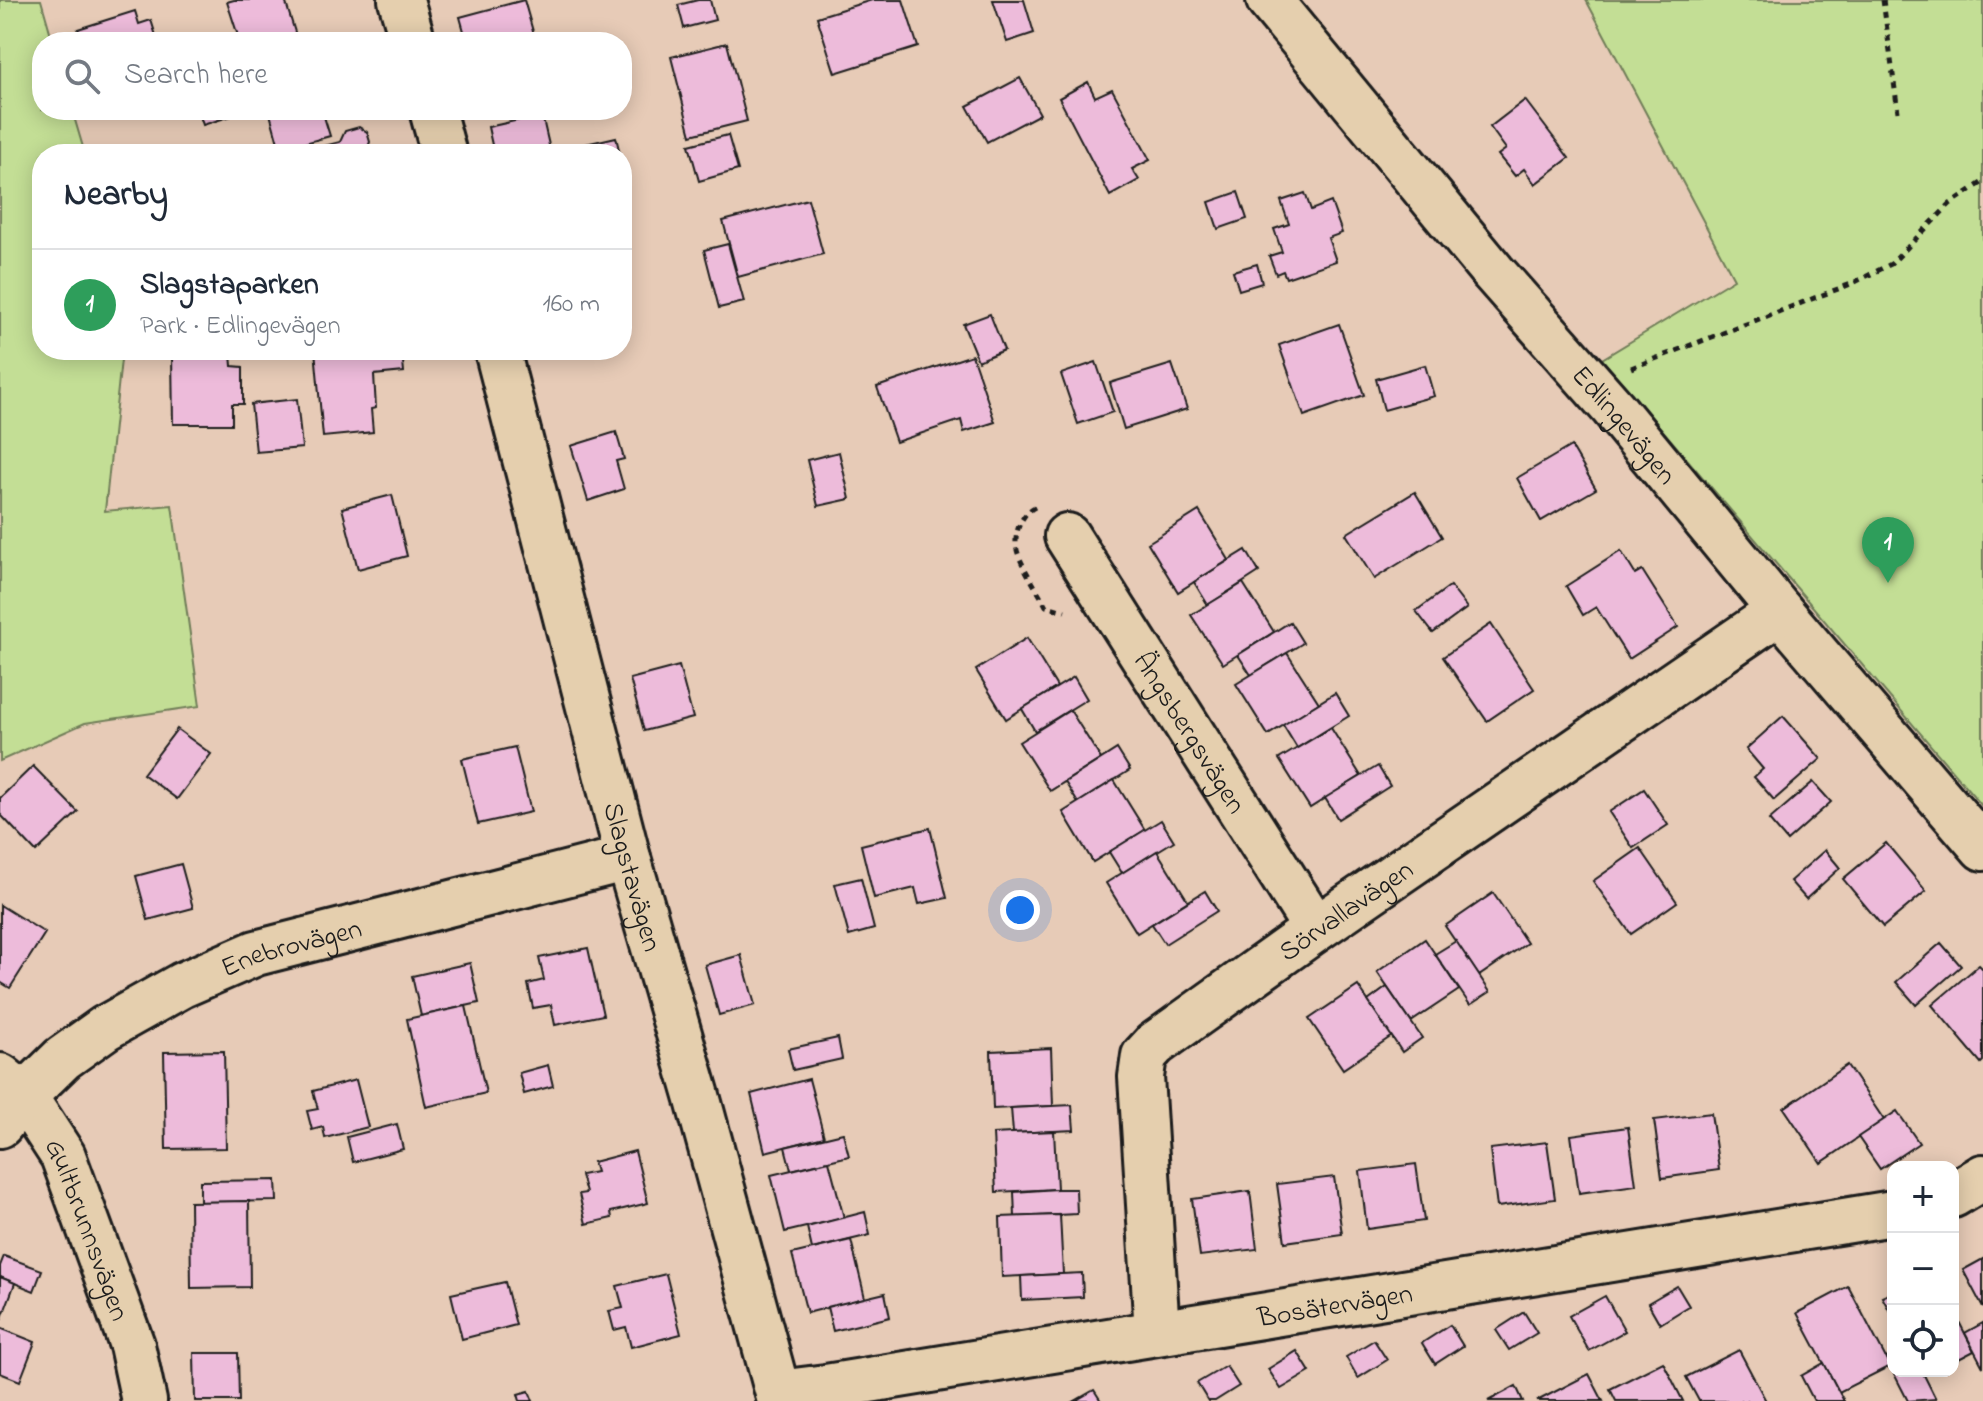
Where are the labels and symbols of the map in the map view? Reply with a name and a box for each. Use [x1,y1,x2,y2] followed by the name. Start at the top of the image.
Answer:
[1560,357,1685,495] street label: Edlingevägen
[1862,517,1914,583] pin: 1
[1121,645,1255,823] street label: Ängsbergsvägen
[590,798,671,957] street label: Slagstavägen
[1271,851,1423,973] street label: Sörvallavägen
[1000,890,1040,930] your location
[215,910,367,990] street label: Enebrovägen
[32,1131,139,1327] street label: Gultbrunnsvägen
[1254,1275,1416,1340] street label: Bosätervägen

